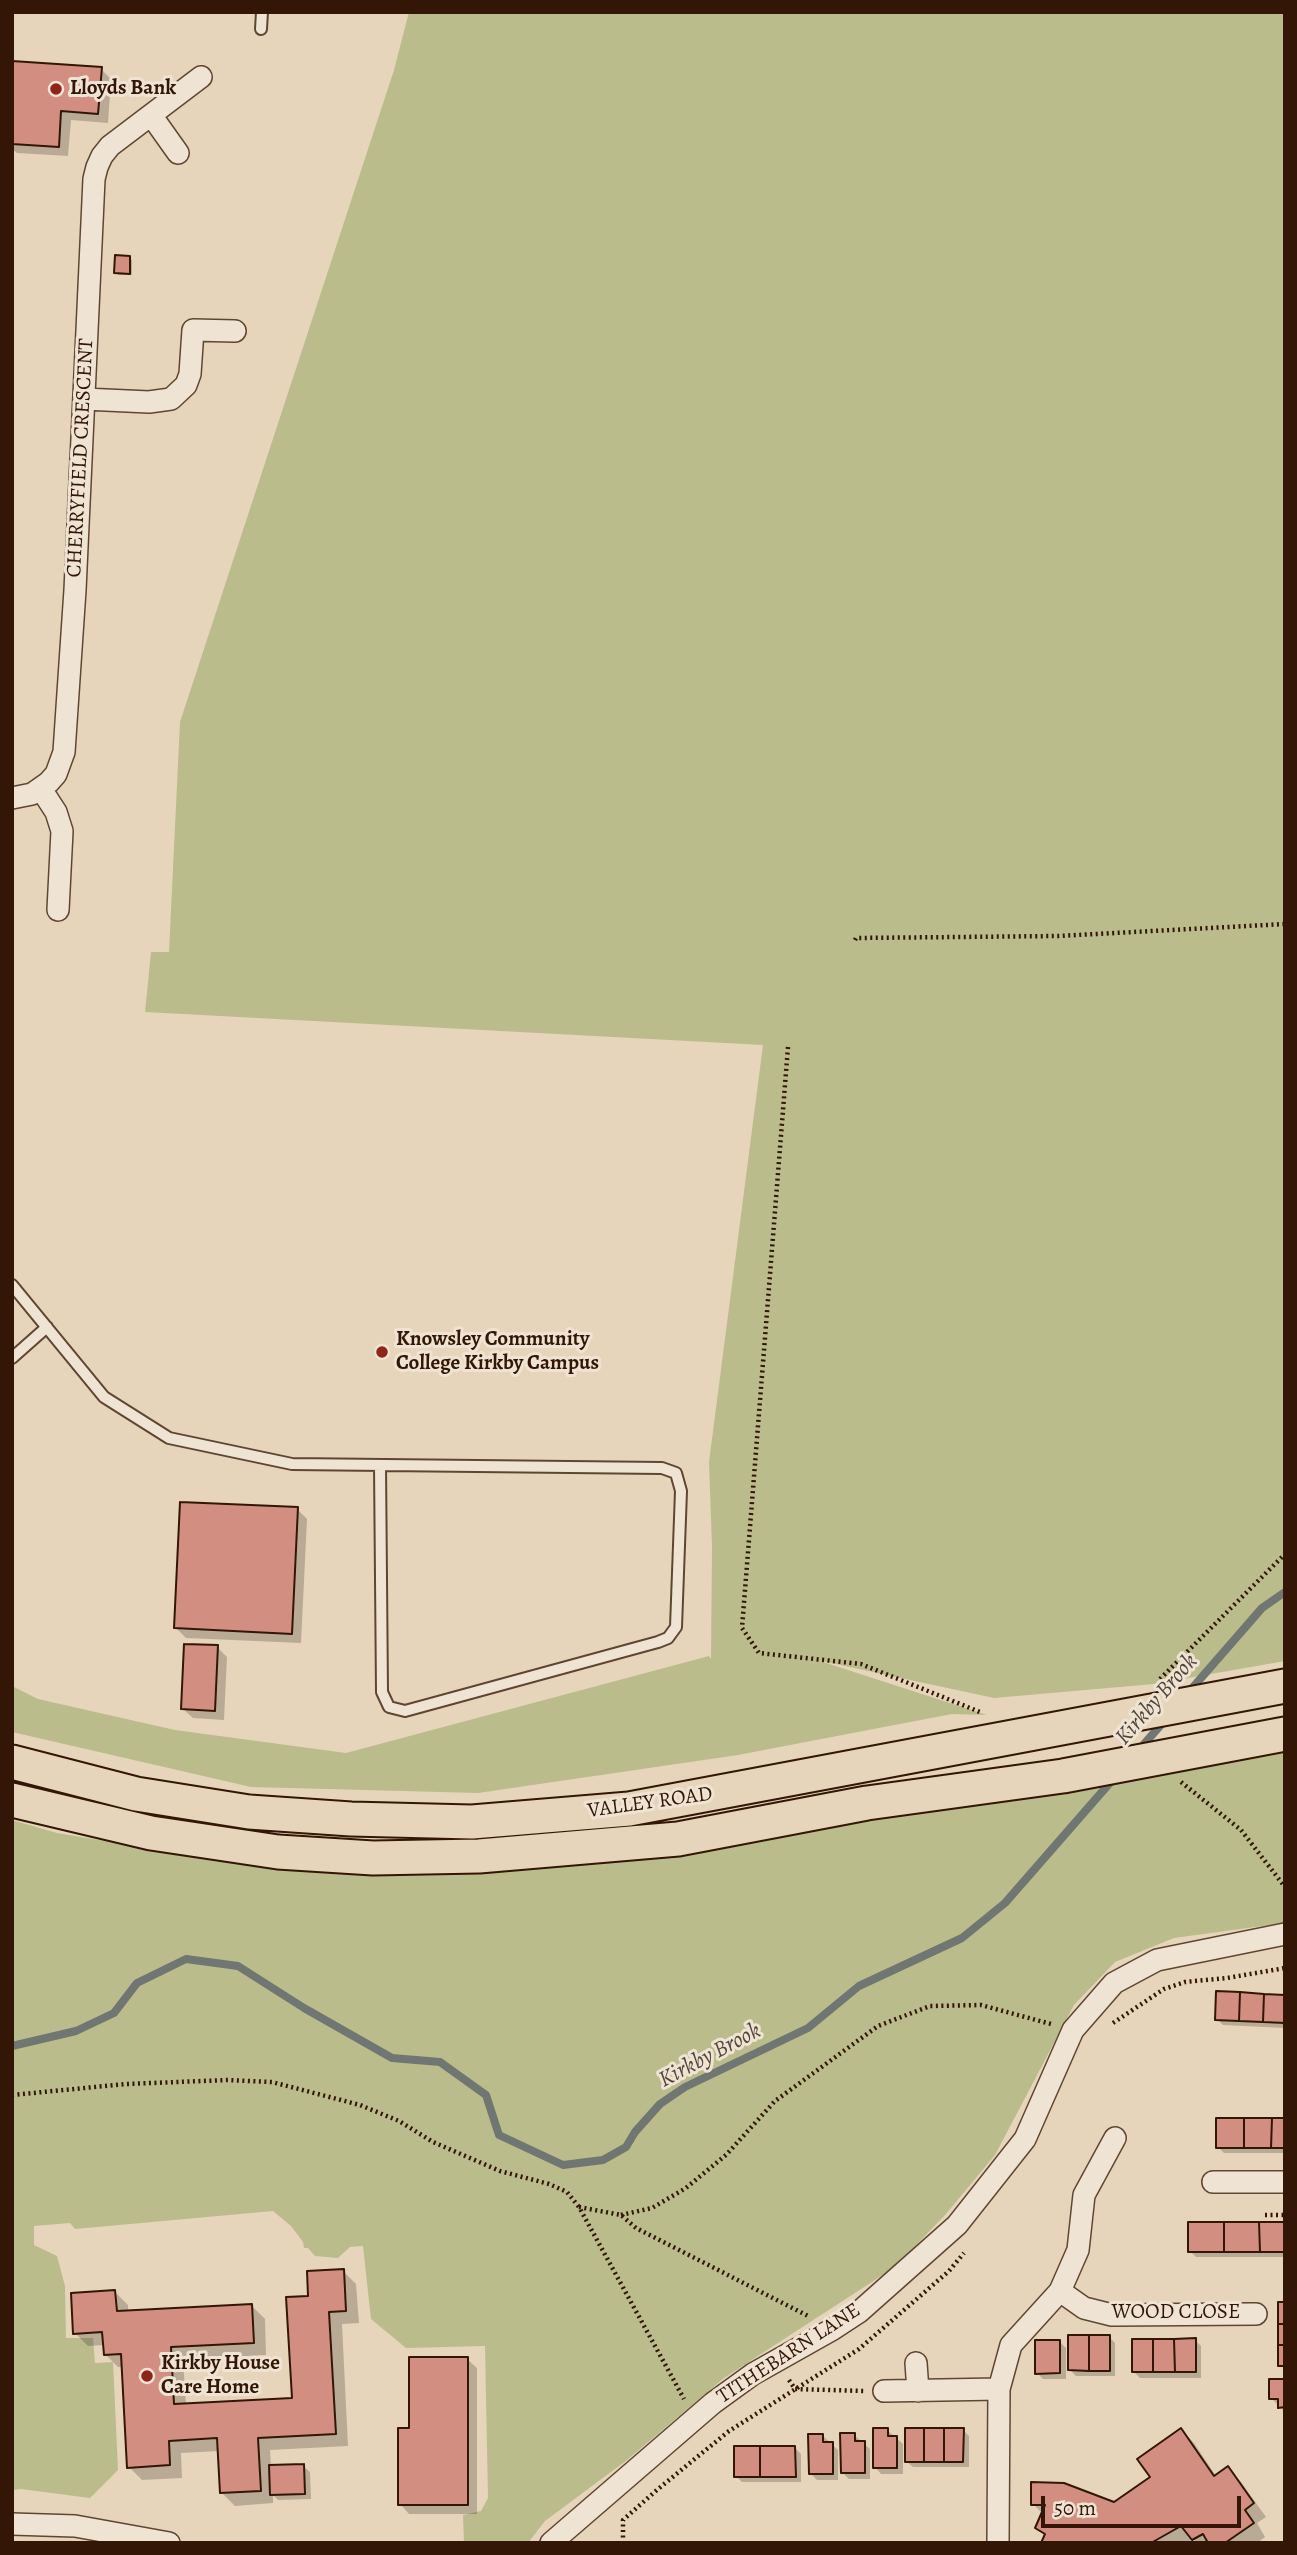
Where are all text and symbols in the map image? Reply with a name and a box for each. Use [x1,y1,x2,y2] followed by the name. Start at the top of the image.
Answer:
[70,76,176,102] place label: Lloyds Bank
[48,81,64,97] marker: Lloyds Bank
[62,338,100,578] street label: CHERRYFIELD CRESCENT
[396,1327,599,1377] place label: Knowsley Community College Kirkby Campus
[374,1344,390,1360] marker: Knowsley Community College Kirkby Campus
[1110,1649,1204,1751] water label: Kirkby Brook
[586,1782,714,1824] street label: VALLEY ROAD
[654,2018,766,2094] water label: Kirkby Brook
[712,2298,866,2410] street label: TITHEBARN LANE
[1112,2300,1240,2326] street label: WOOD CLOSE
[161,2351,280,2401] place label: Kirkby House Care Home
[139,2368,155,2384] marker: Kirkby House Care Home
[1045,2482,1244,2526] scale bar
[1054,2494,1096,2522] text: 50 m

